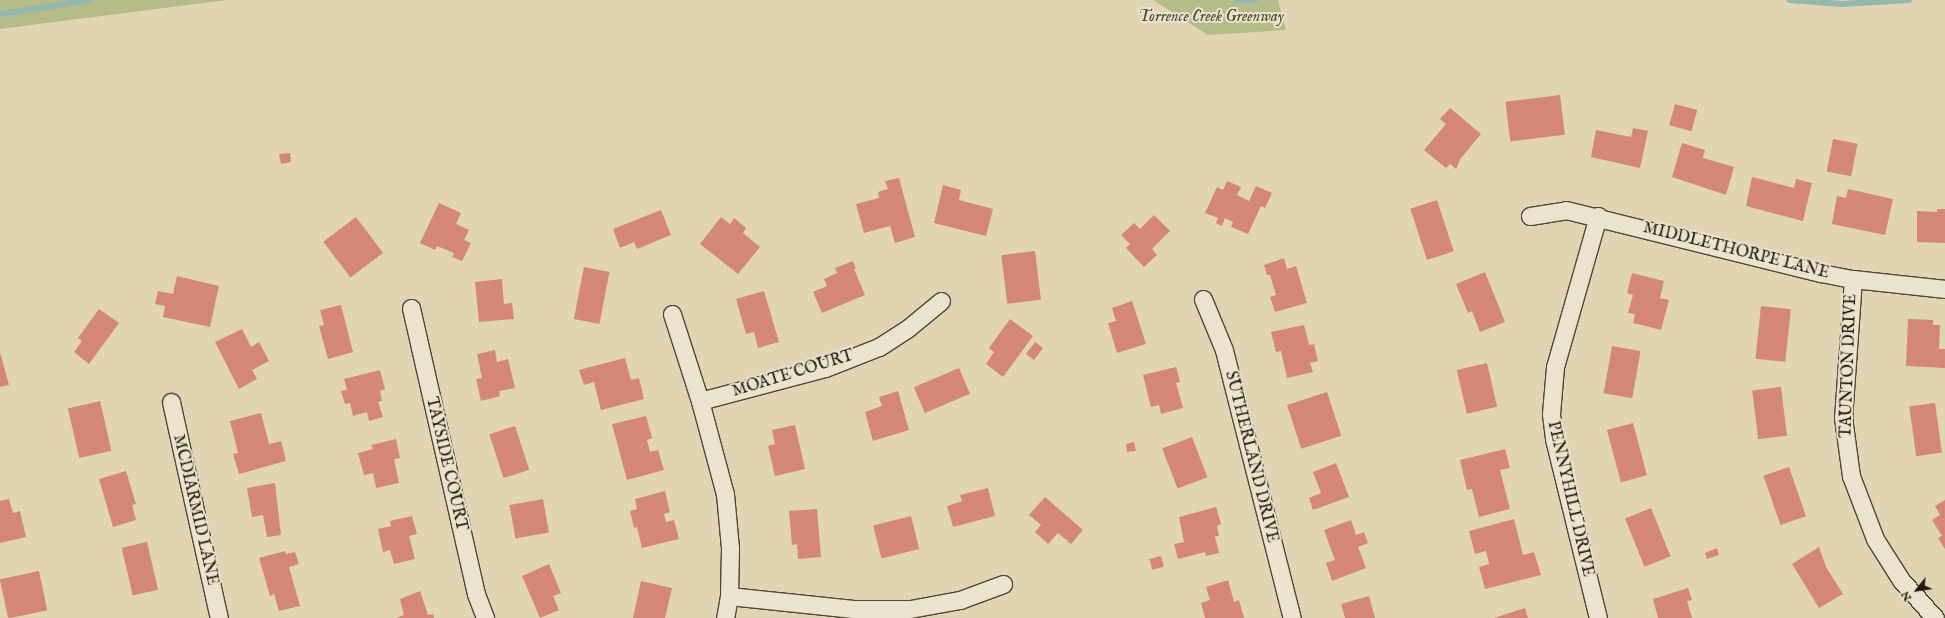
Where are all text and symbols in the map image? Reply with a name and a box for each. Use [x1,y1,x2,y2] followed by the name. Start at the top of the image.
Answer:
[1138,7,1284,27] park label: Torrence Creek Greenway
[1641,219,1831,283] street label: MIDDLETHORPE LANE
[1837,294,1861,438] street label: TAUNTON DRIVE
[730,346,856,402] street label: MOATE COURT
[1220,369,1282,545] street label: SUTHERLAND DRIVE
[421,395,471,533] street label: TAYSIDE COURT
[1543,419,1597,579] street label: PENNYHILL DRIVE
[168,433,222,587] street label: MCDIARMID LANE
[1897,570,1937,610] north arrow
[1898,588,1915,604] text: N

